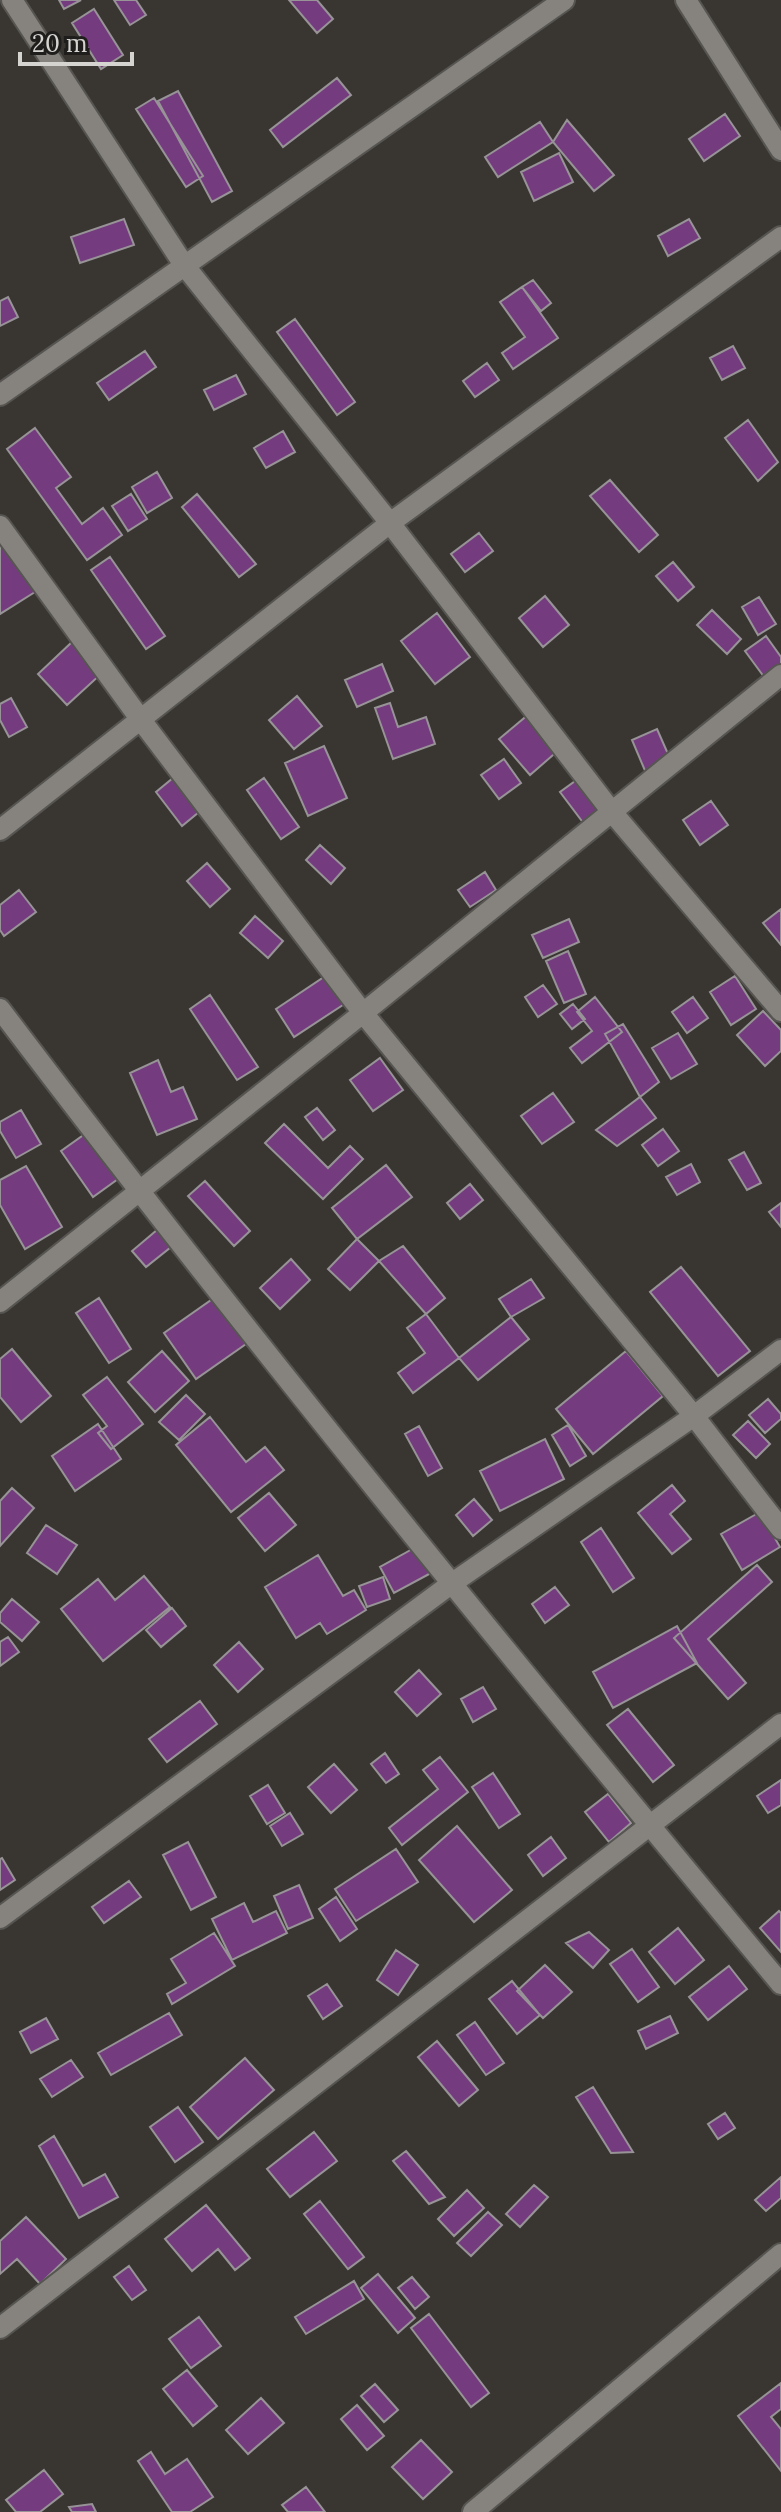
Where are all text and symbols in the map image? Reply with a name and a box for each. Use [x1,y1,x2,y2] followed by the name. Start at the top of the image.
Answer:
[20,16,132,66] scale bar
[32,28,88,59] text: 20 m

